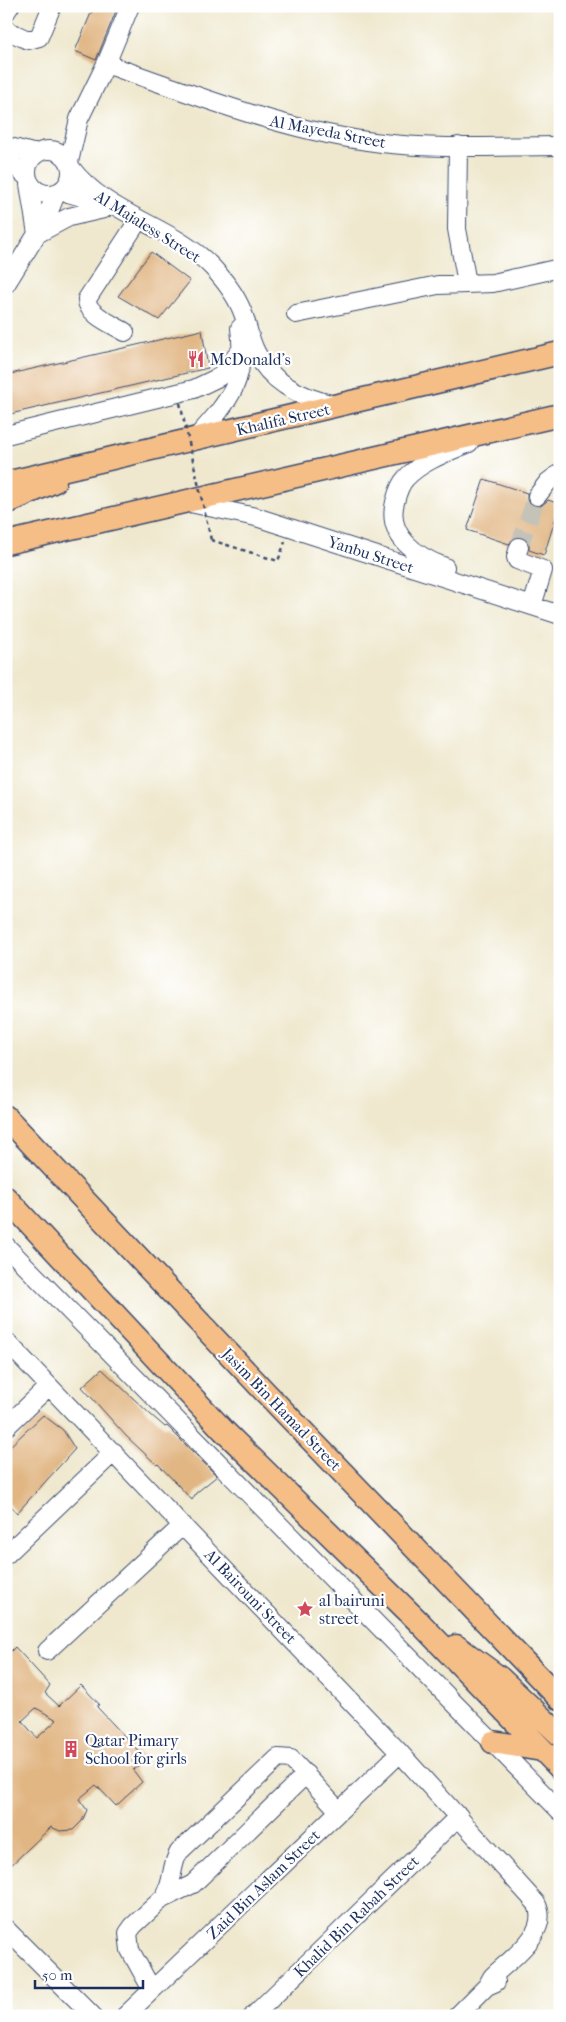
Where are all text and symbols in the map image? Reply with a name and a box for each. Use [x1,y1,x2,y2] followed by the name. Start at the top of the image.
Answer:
[267,111,388,152] street label: Al Mayeda Street
[90,186,205,267] street label: Al Majaless Street
[186,349,206,369] restaurant icon: McDonald's
[210,350,291,369] place label: McDonald's
[234,399,332,439] street label: Khalifa Street
[325,531,416,577] street label: Yanbu Street
[217,1343,345,1475] street label: Jasim Bin Hamad Street
[200,1544,301,1648] street label: Al Bairouni Street
[319,1591,385,1628] place label: al bairuni street
[295,1599,315,1619] place icon: al bairuni street
[85,1731,187,1768] place label: Qatar Pimary School for girls
[61,1739,81,1759] building icon: Qatar Pimary School for girls
[203,1825,324,1943] street label: Zaid Bin Aslam Street
[290,1851,423,1981] street label: Khalid Bin Rabah Street
[35,1957,142,1989] scale bar
[42,1966,73,1984] text: 50 m

